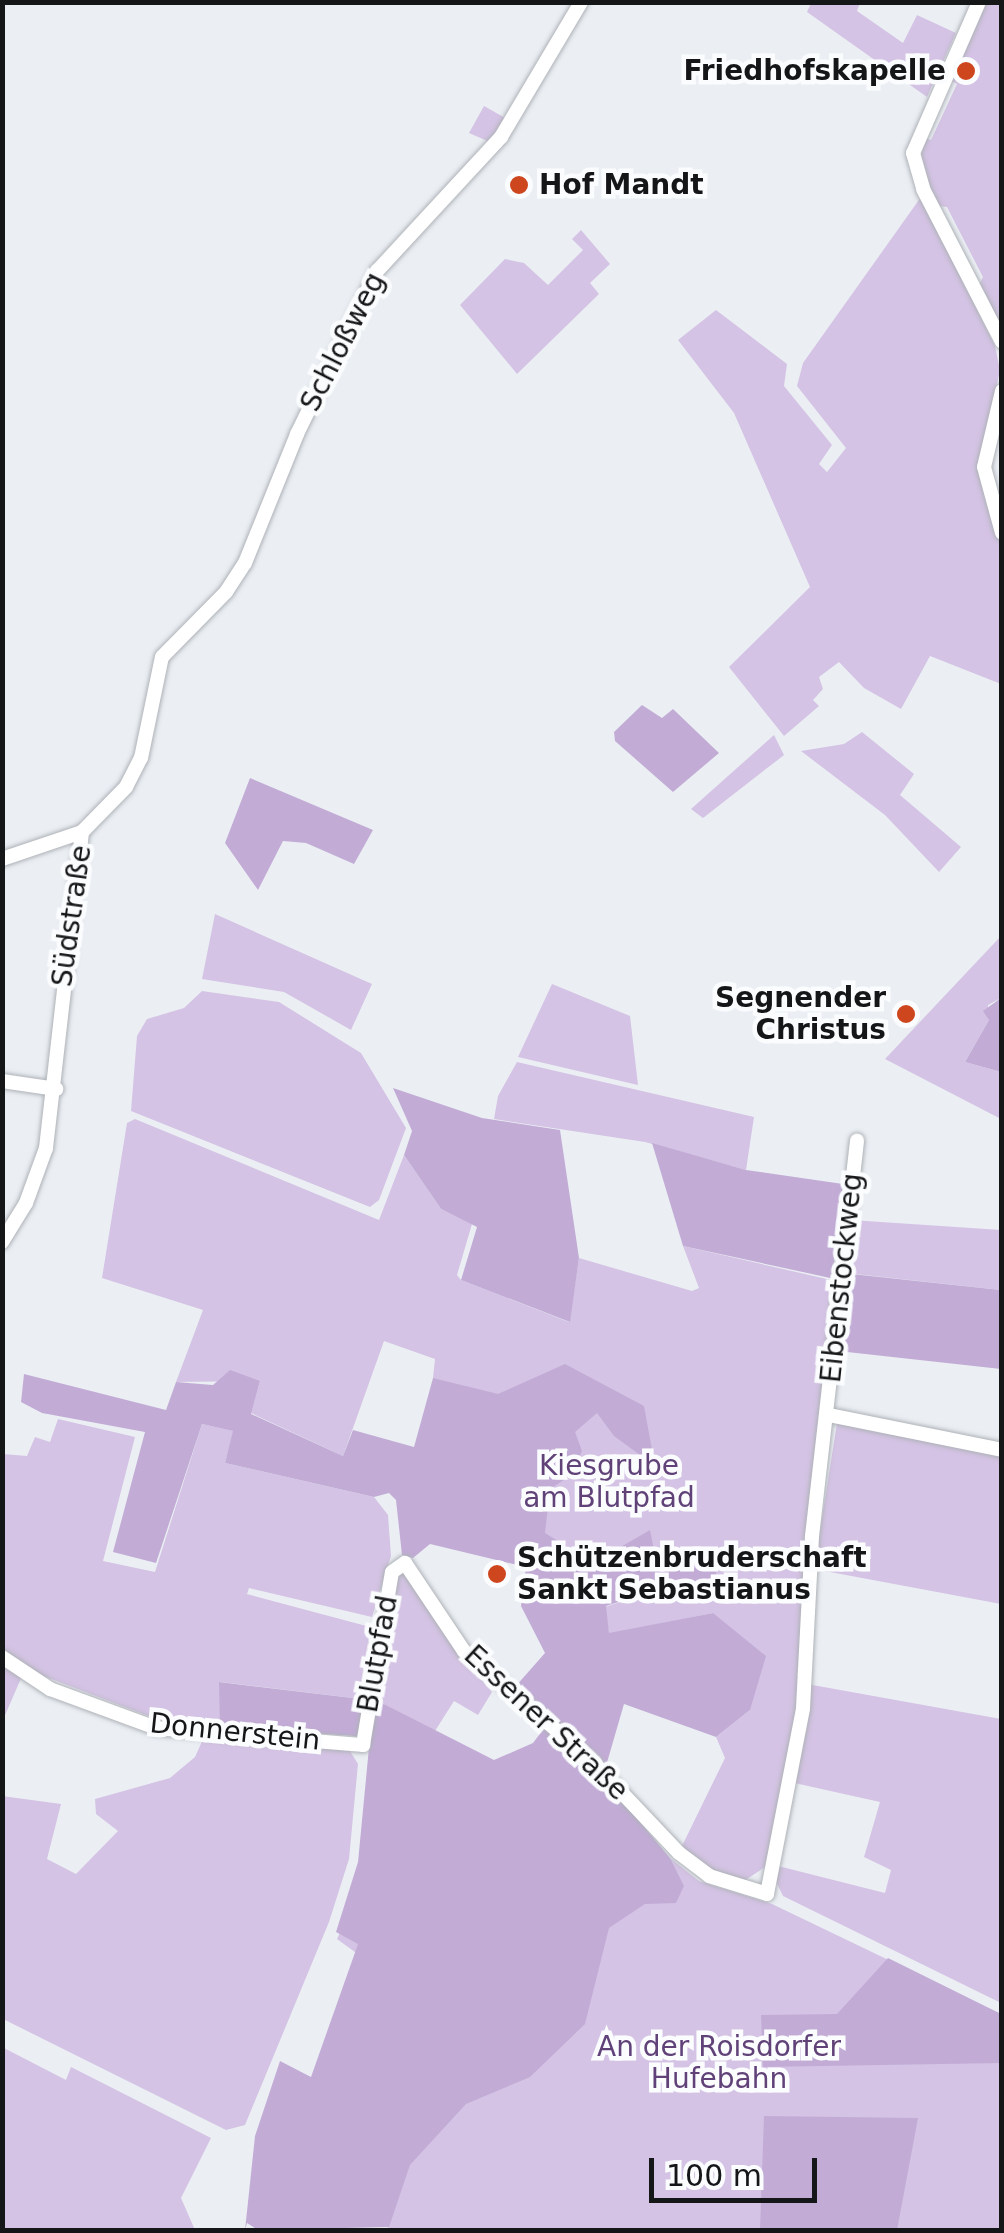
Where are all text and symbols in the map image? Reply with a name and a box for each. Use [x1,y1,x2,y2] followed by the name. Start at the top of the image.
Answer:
[683,54,946,88] place label: Friedhofskapelle
[955,60,977,82] marker: Friedhofskapelle
[539,168,704,202] place label: Hof Mandt
[508,174,530,196] marker: Hof Mandt
[294,267,392,417] street label: Schloßweg
[45,843,99,989] street label: Südstraße
[715,981,886,1047] place label: Segnender Christus
[895,1003,917,1025] marker: Segnender Christus
[814,1172,870,1384] street label: Eibenstockweg
[523,1449,695,1515] park label: Kiesgrube am Blutpfad
[517,1541,867,1607] place label: Schützenbruderschaft Sankt Sebastianus
[486,1563,508,1585] marker: Schützenbruderschaft Sankt Sebastianus
[351,1593,405,1715] street label: Blutpfad
[457,1639,635,1807] street label: Essener Straße
[148,1706,322,1758] street label: Donnerstein
[597,2030,841,2096] park label: An der Roisdorfer Hufebahn
[654,2138,822,2200] scale bar
[666,2158,762,2193] text: 100 m

